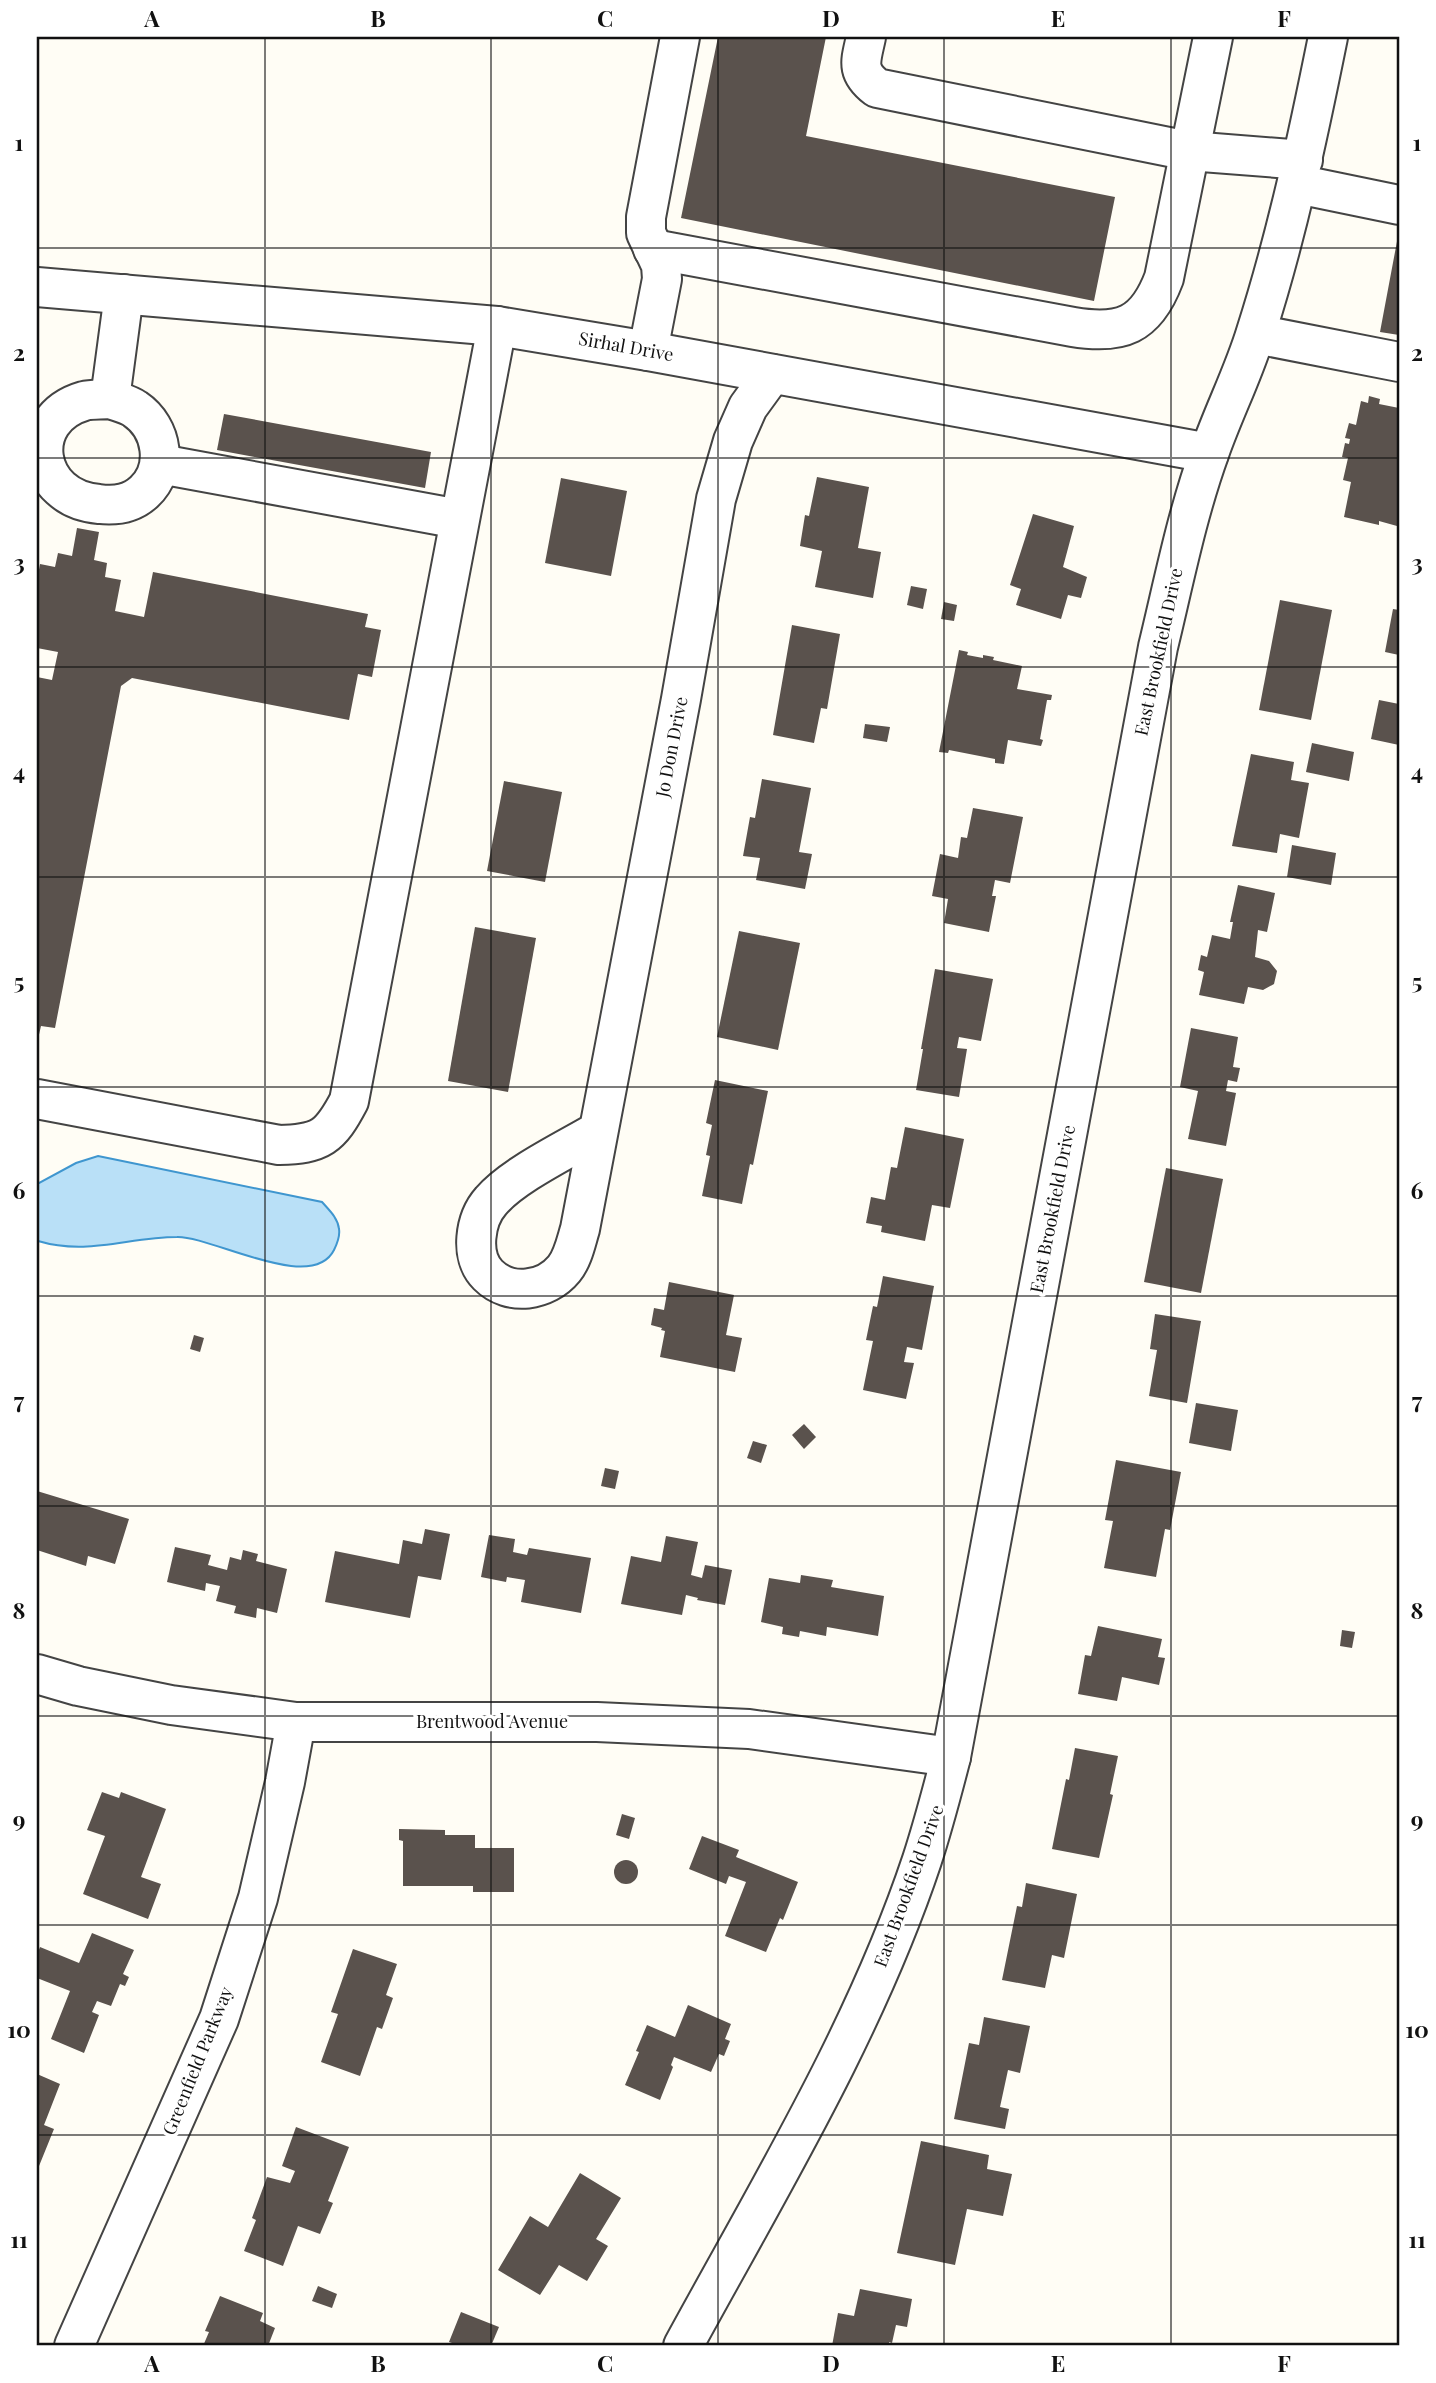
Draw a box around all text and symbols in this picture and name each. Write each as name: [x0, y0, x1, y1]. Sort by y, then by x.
text: A: [143, 2, 160, 33]
text: B: [370, 2, 386, 33]
text: C: [597, 2, 613, 33]
text: D: [822, 2, 840, 33]
text: E: [1051, 2, 1065, 33]
text: F: [1277, 2, 1291, 33]
text: 1: [15, 126, 24, 157]
text: 1: [1413, 126, 1422, 157]
street label: Sirhal Drive: [577, 326, 675, 366]
text: 2: [13, 336, 25, 367]
text: 2: [1411, 336, 1423, 367]
text: 3: [13, 546, 25, 577]
text: 3: [1411, 546, 1423, 577]
street label: East Brookfield Drive: [1129, 566, 1188, 738]
street label: Jo Don Drive: [649, 694, 693, 800]
text: 4: [13, 755, 25, 786]
text: 4: [1411, 755, 1423, 786]
text: 5: [14, 965, 24, 996]
text: 5: [1412, 965, 1422, 996]
street label: East Brookfield Drive: [1024, 1123, 1080, 1295]
text: 6: [13, 1174, 26, 1205]
text: 6: [1411, 1174, 1424, 1205]
text: 7: [14, 1384, 25, 1415]
text: 7: [1412, 1384, 1423, 1415]
text: 8: [13, 1594, 25, 1625]
text: 8: [1411, 1594, 1423, 1625]
street label: Brentwood Avenue: [416, 1709, 568, 1733]
street label: East Brookfield Drive: [868, 1801, 949, 1970]
text: 9: [13, 1803, 25, 1834]
text: 9: [1411, 1803, 1423, 1834]
street label: Greenfield Parkway: [156, 1983, 238, 2138]
text: 10: [7, 2013, 31, 2044]
text: 10: [1405, 2013, 1429, 2044]
text: 11: [10, 2223, 28, 2254]
text: 11: [1408, 2223, 1426, 2254]
text: A: [143, 2347, 160, 2378]
text: B: [370, 2347, 386, 2378]
text: C: [597, 2347, 613, 2378]
text: D: [822, 2347, 840, 2378]
text: E: [1051, 2347, 1065, 2378]
text: F: [1277, 2347, 1291, 2378]

